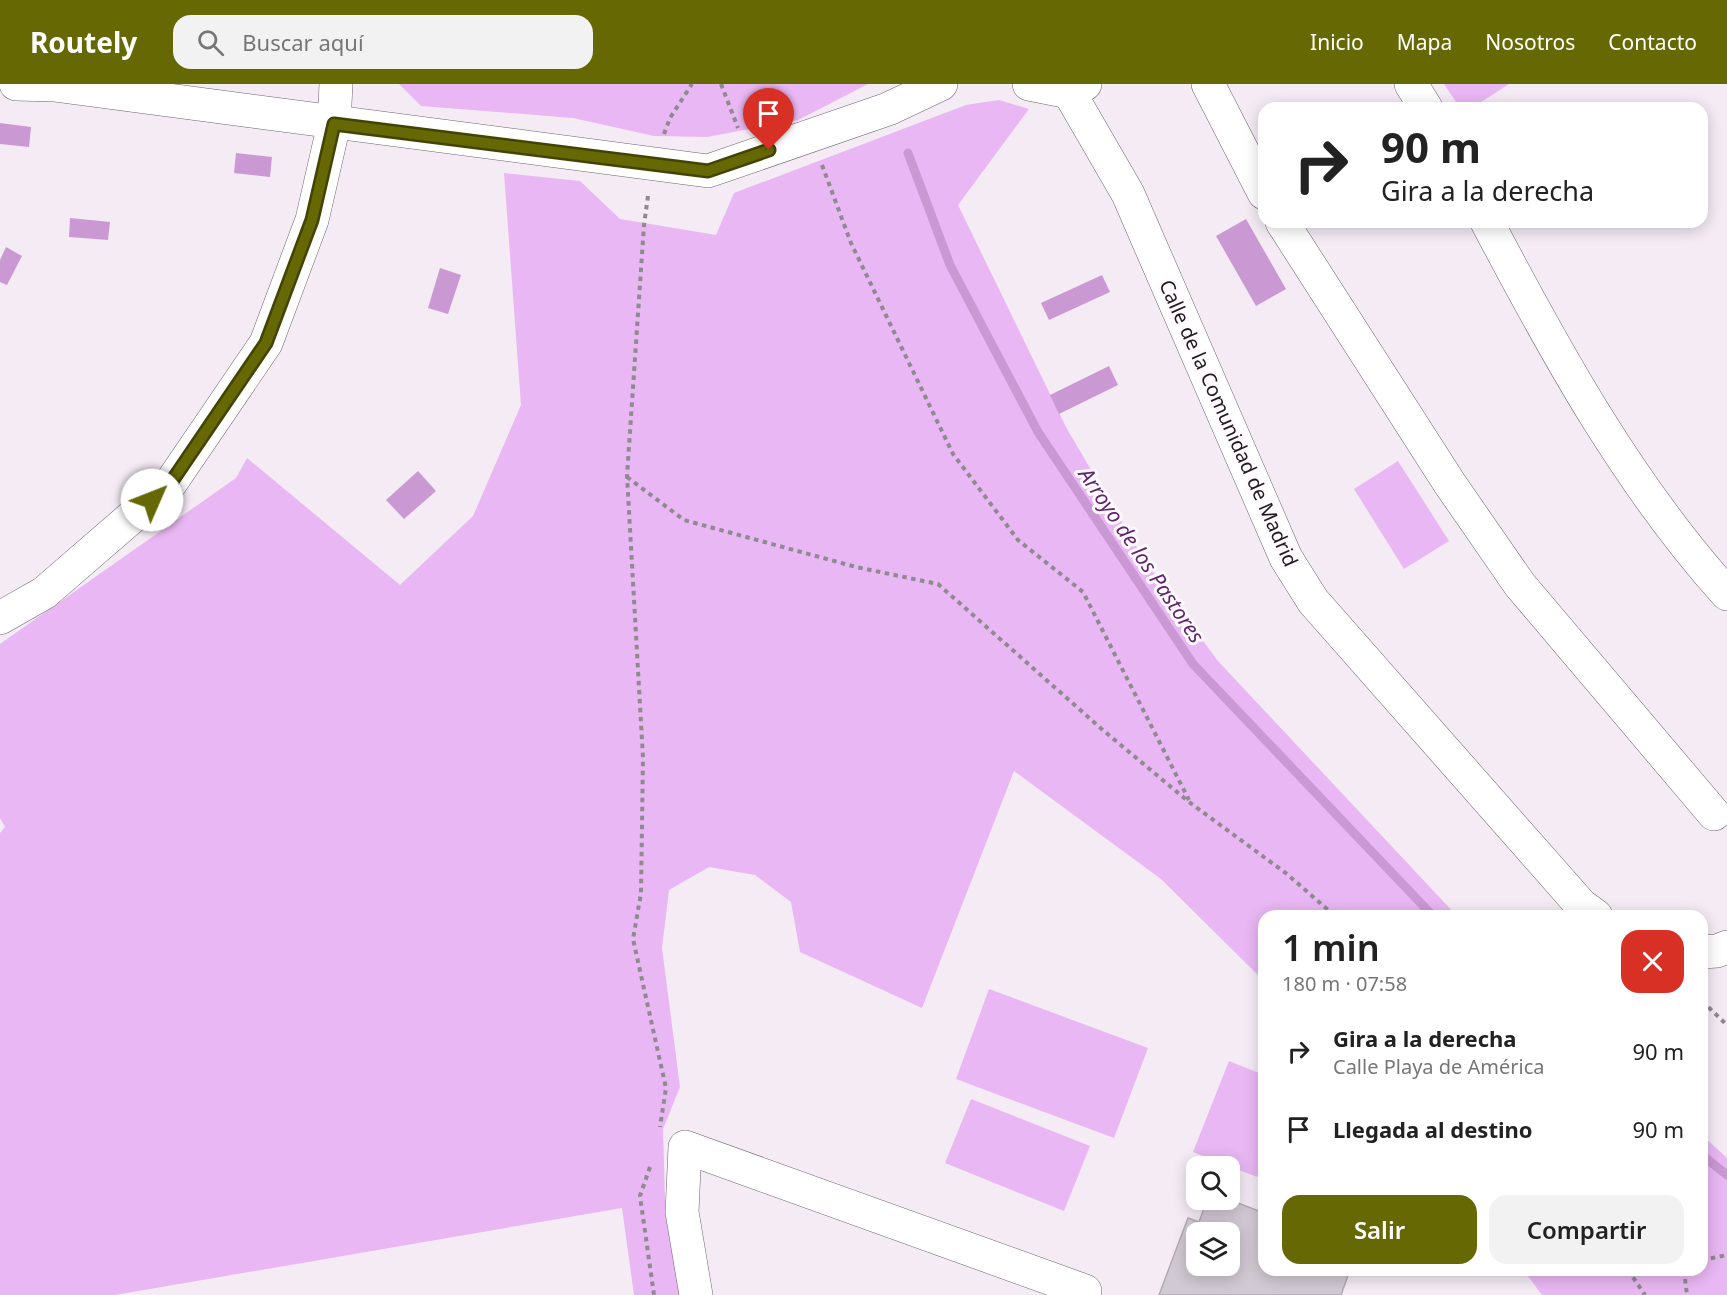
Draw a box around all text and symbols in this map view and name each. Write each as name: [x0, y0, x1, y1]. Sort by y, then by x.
search box: [173, 15, 593, 69]
text: Routely: [30, 23, 137, 61]
icon: search: [194, 26, 227, 59]
text: Buscar aquí: [242, 27, 364, 57]
text: Inicio: [1310, 28, 1364, 56]
text: Mapa: [1397, 28, 1452, 56]
text: Nosotros: [1485, 28, 1575, 56]
text: Contacto: [1608, 28, 1697, 56]
pin: [743, 88, 794, 150]
icon: arrive: [752, 97, 785, 130]
text: 90 m: [1381, 118, 1481, 175]
icon: right: [1282, 126, 1360, 204]
text: Gira a la derecha: [1381, 172, 1594, 209]
street label: Calle de la Comunidad de Madrid: [1153, 275, 1305, 571]
water label: Arroyo de los Pastores: [1072, 460, 1211, 648]
position arrow: [120, 468, 184, 532]
text: 1 min: [1282, 923, 1380, 972]
button: close: [1621, 930, 1684, 993]
text: 180 m · 07:58: [1282, 970, 1407, 997]
text: Gira a la derecha: [1333, 1023, 1517, 1053]
icon: right: [1282, 1035, 1315, 1068]
text: 90 m: [1633, 1036, 1684, 1066]
text: Calle Playa de América: [1333, 1053, 1545, 1080]
icon: arrive: [1282, 1113, 1315, 1146]
text: Llegada al destino: [1333, 1114, 1533, 1144]
text: 90 m: [1633, 1114, 1684, 1144]
map controls: [1186, 1156, 1240, 1276]
button: search: [1186, 1156, 1240, 1210]
button: Salir: [1282, 1195, 1477, 1264]
button: Compartir: [1489, 1195, 1684, 1264]
button: layers: [1186, 1222, 1240, 1276]

